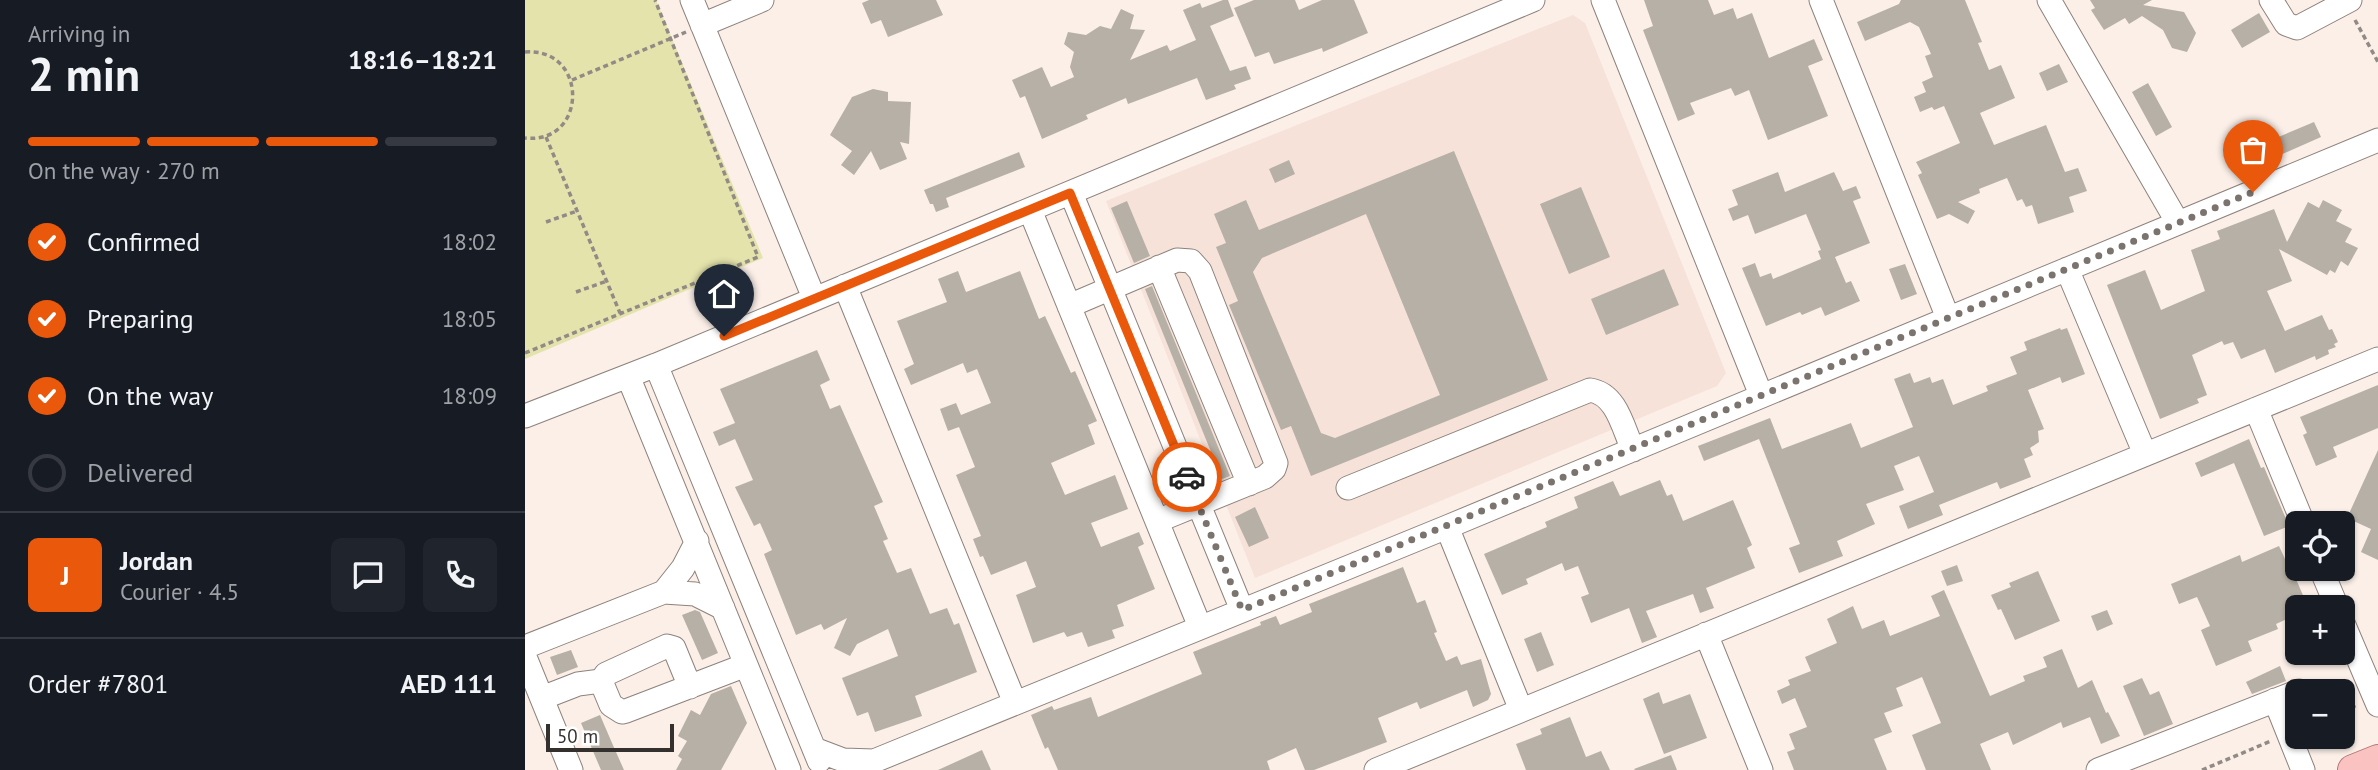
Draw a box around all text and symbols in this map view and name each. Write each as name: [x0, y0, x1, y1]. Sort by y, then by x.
text: Arriving in: [28, 19, 130, 48]
text: 18:16–18:21: [348, 43, 497, 76]
text: 2 min: [28, 44, 140, 104]
pin: [2223, 120, 2283, 192]
icon: bag: [2234, 131, 2272, 169]
text: On the way · 270 m: [28, 156, 220, 185]
icon: check: [28, 223, 66, 261]
text: Confirmed: [87, 225, 200, 258]
text: 18:02: [442, 227, 497, 256]
pin: [694, 264, 754, 336]
icon: home: [705, 275, 743, 313]
icon: check: [28, 300, 66, 338]
text: Preparing: [87, 302, 194, 335]
text: 18:05: [442, 304, 497, 333]
icon: check: [28, 377, 66, 415]
text: On the way: [87, 379, 213, 412]
text: 18:09: [442, 381, 497, 410]
courier: [1152, 442, 1222, 512]
text: Delivered: [87, 456, 193, 489]
icon: car: [1168, 458, 1206, 496]
map controls: [2285, 511, 2355, 749]
button: locate: [2285, 511, 2355, 581]
button: chat: [331, 538, 405, 612]
button: phone: [423, 538, 497, 612]
text: Jordan: [120, 544, 193, 577]
text: J: [61, 559, 69, 592]
text: Courier · 4.5: [120, 577, 239, 606]
button: +: [2285, 595, 2355, 665]
text: Order #7801: [28, 667, 168, 700]
text: AED 111: [400, 667, 497, 700]
button: −: [2285, 679, 2355, 749]
scale bar: [546, 721, 674, 753]
text: 50 m: [557, 724, 598, 748]

